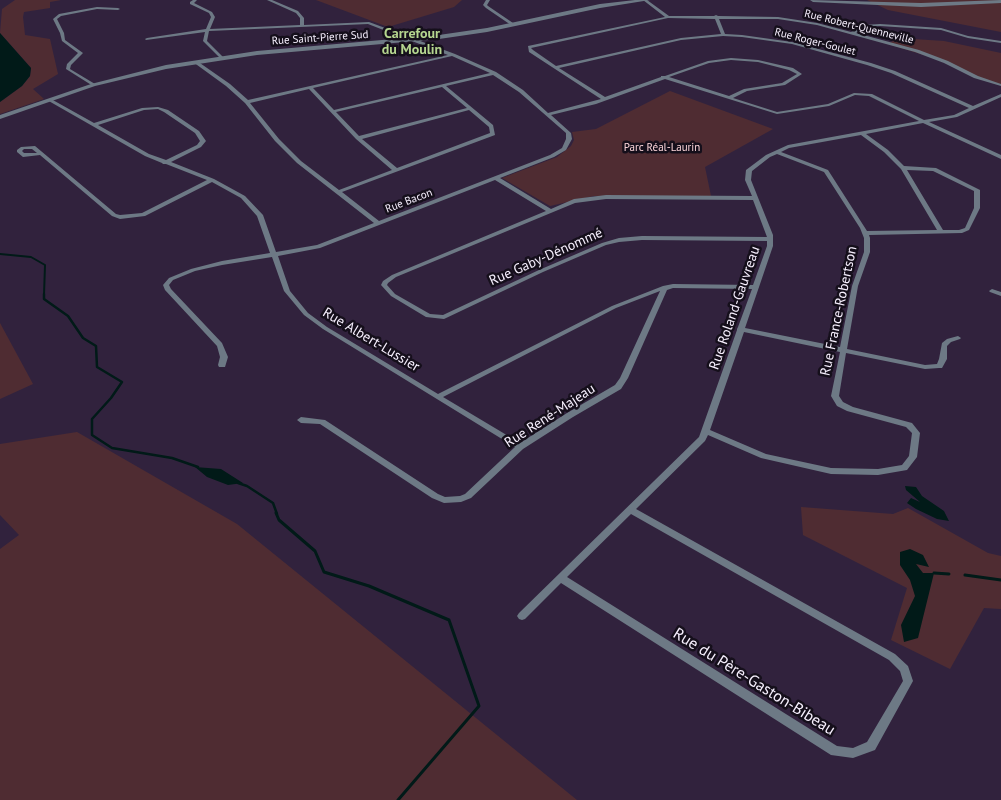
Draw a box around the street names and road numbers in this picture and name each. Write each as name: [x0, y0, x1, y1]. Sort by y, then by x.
street label: Rue Robert-Quenneville: [803, 7, 915, 47]
street label: Rue Roger-Goulet: [773, 26, 857, 58]
street label: Rue Saint-Pierre Sud: [271, 28, 369, 48]
street label: Rue Bacon: [384, 186, 434, 216]
street label: Rue Gaby-Dénommé: [487, 224, 605, 290]
street label: Rue Roland-Gauvreau: [706, 244, 764, 372]
street label: Rue France-Robertson: [817, 245, 861, 377]
street label: Rue Albert-Lussier: [320, 304, 422, 376]
street label: Rue René-Majeau: [502, 380, 598, 452]
street label: Rue du Père-Gaston-Bibeau: [669, 624, 839, 740]

